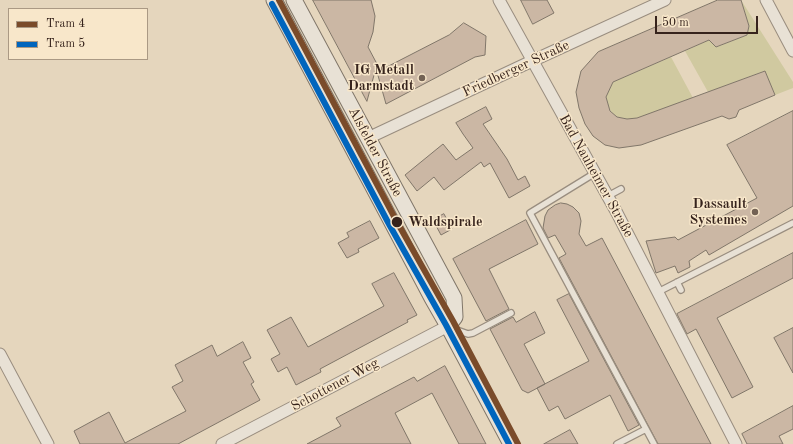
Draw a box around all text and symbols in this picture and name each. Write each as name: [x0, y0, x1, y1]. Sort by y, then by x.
legend: [8, 8, 148, 60]
scale bar: [657, 8, 760, 34]
text: 50 m: [662, 17, 689, 29]
text: Tram 4: [46, 18, 85, 30]
street label: Friedberger Straße: [460, 37, 572, 101]
text: Tram 5: [46, 38, 85, 50]
place label: IG Metall Darmstadt: [348, 62, 414, 94]
marker: IG Metall Darmstadt: [417, 73, 427, 83]
street label: Alsfelder Straße: [344, 104, 406, 200]
street label: Bad Nauheimer Straße: [555, 112, 637, 240]
place label: Dassault Systemes: [689, 196, 747, 228]
marker: Dassault Systemes: [750, 207, 760, 217]
place label: Waldspirale: [408, 214, 483, 230]
marker: Waldspirale: [390, 215, 404, 229]
street label: Schottener Weg: [288, 355, 382, 415]

